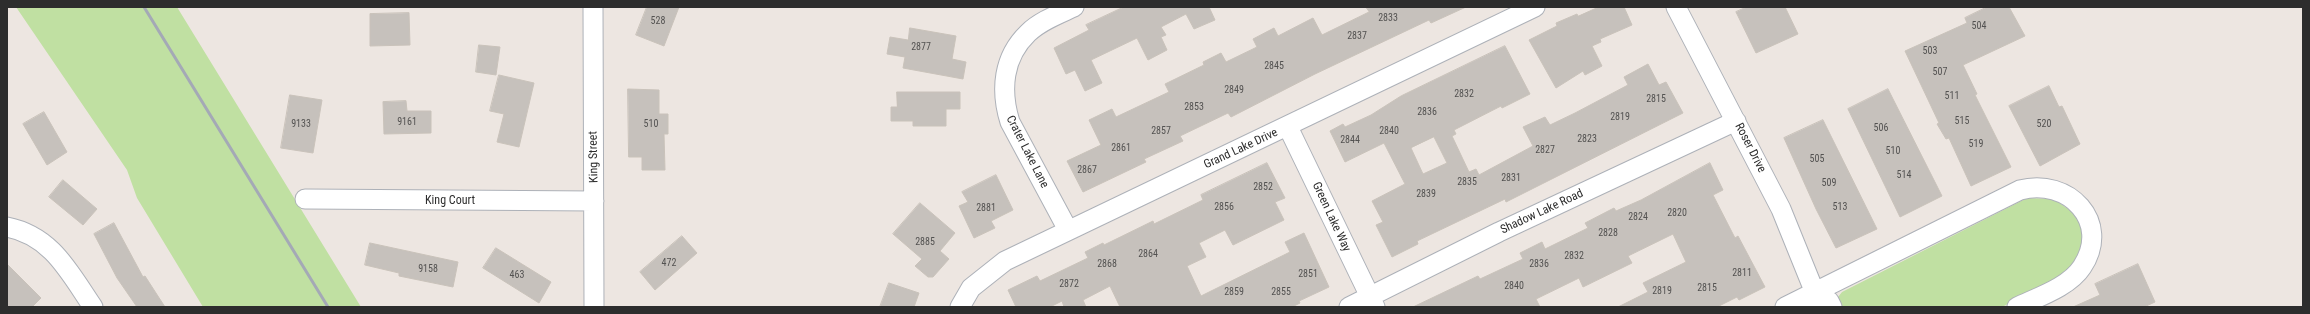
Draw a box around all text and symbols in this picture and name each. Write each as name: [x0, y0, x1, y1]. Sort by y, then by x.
house number: 2833: [1378, 12, 1398, 24]
house number: 528: [651, 15, 665, 27]
house number: 504: [1972, 20, 1986, 32]
house number: 2837: [1347, 30, 1367, 42]
house number: 2877: [911, 41, 931, 53]
house number: 503: [1923, 45, 1937, 57]
house number: 2845: [1264, 60, 1284, 72]
house number: 507: [1933, 66, 1947, 78]
house number: 2849: [1224, 84, 1244, 96]
house number: 2832: [1454, 88, 1474, 100]
house number: 511: [1945, 90, 1959, 102]
house number: 2815: [1646, 93, 1666, 105]
house number: 2853: [1184, 101, 1204, 113]
house number: 2836: [1417, 106, 1437, 118]
house number: 2819: [1610, 111, 1630, 123]
street label: Crater Lake Lane: [1003, 113, 1051, 191]
house number: 515: [1955, 115, 1969, 127]
house number: 9161: [397, 116, 417, 128]
house number: 9133: [291, 118, 311, 130]
house number: 510: [644, 118, 658, 130]
house number: 520: [2037, 118, 2051, 130]
street label: Roser Drive: [1731, 121, 1769, 175]
house number: 506: [1874, 122, 1888, 134]
house number: 2857: [1151, 125, 1171, 137]
house number: 2840: [1379, 125, 1399, 137]
street label: Grand Lake Drive: [1202, 126, 1280, 172]
street label: King Street: [586, 131, 602, 183]
house number: 2823: [1577, 133, 1597, 145]
house number: 2844: [1340, 134, 1360, 146]
house number: 519: [1969, 138, 1983, 150]
house number: 2861: [1111, 142, 1131, 154]
house number: 2827: [1535, 144, 1555, 156]
house number: 510: [1886, 145, 1900, 157]
house number: 505: [1810, 153, 1824, 165]
house number: 2867: [1077, 164, 1097, 176]
house number: 514: [1897, 169, 1911, 181]
house number: 2831: [1501, 172, 1521, 184]
house number: 2835: [1457, 176, 1477, 188]
house number: 509: [1822, 177, 1836, 189]
street label: Green Lake Way: [1309, 180, 1353, 254]
house number: 2852: [1253, 181, 1273, 193]
street label: Shadow Lake Road: [1498, 187, 1586, 237]
house number: 2839: [1416, 188, 1436, 200]
street label: King Court: [425, 194, 475, 208]
house number: 2856: [1214, 201, 1234, 213]
house number: 513: [1833, 201, 1847, 213]
house number: 2881: [976, 202, 996, 214]
house number: 2820: [1667, 207, 1687, 219]
house number: 2824: [1628, 211, 1648, 223]
house number: 2828: [1598, 227, 1618, 239]
house number: 2885: [915, 236, 935, 248]
house number: 2864: [1138, 248, 1158, 260]
house number: 2832: [1564, 250, 1584, 262]
house number: 472: [662, 257, 676, 269]
house number: 2868: [1097, 258, 1117, 270]
house number: 2836: [1529, 258, 1549, 270]
house number: 9158: [418, 263, 438, 275]
house number: 2811: [1732, 267, 1752, 279]
house number: 2851: [1298, 268, 1318, 280]
house number: 463: [510, 269, 524, 281]
house number: 2872: [1059, 278, 1079, 290]
house number: 2840: [1504, 280, 1524, 292]
house number: 2815: [1697, 282, 1717, 294]
house number: 2819: [1652, 285, 1672, 297]
house number: 2859: [1224, 286, 1244, 298]
house number: 2855: [1271, 286, 1291, 298]

